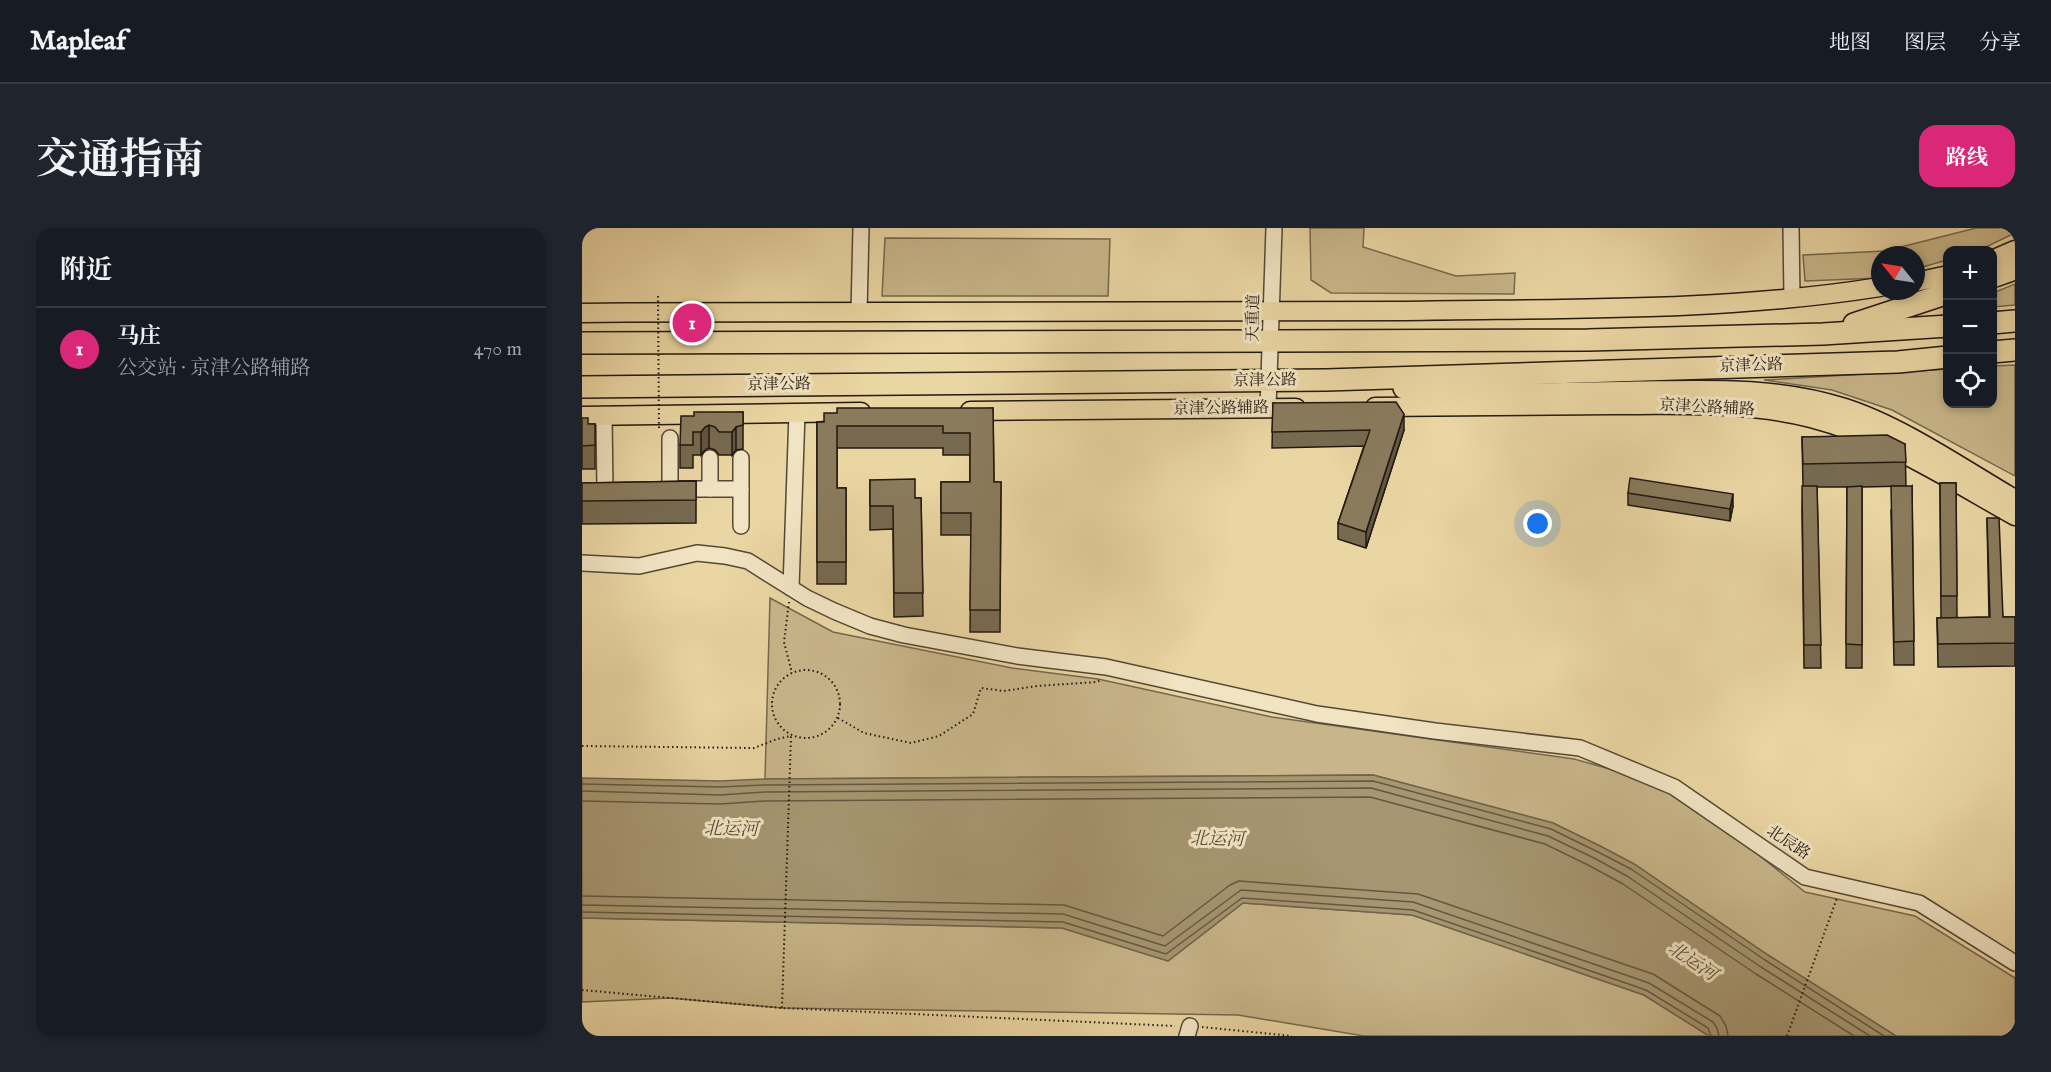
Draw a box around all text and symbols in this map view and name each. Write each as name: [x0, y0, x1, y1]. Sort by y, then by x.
text: Mapleaf: [30, 24, 126, 59]
text: 地图: [1829, 30, 1871, 57]
text: 图层: [1904, 30, 1946, 57]
text: 分享: [1979, 30, 2021, 57]
button: 路线: [1919, 125, 2015, 187]
text: 交通指南: [36, 135, 204, 188]
north arrow: [1871, 246, 1925, 300]
map controls: [1943, 246, 1997, 408]
button: +: [1943, 246, 1997, 300]
text: 附近: [60, 254, 112, 287]
street label: 天重道: [1244, 294, 1264, 342]
pin: 1: [672, 300, 712, 346]
button: −: [1943, 300, 1997, 354]
text: 马庄: [117, 323, 161, 351]
text: 1: [76, 337, 83, 362]
text: 470 m: [474, 337, 522, 362]
button: locate: [1943, 354, 1997, 408]
street label: 京津公路: [1719, 355, 1783, 377]
text: 公交站 · 京津公路辅路: [117, 356, 310, 381]
street label: 京津公路: [1233, 370, 1297, 392]
street label: 京津公路: [747, 374, 811, 396]
street label: 京津公路辅路: [1659, 396, 1755, 420]
street label: 京津公路辅路: [1173, 398, 1269, 420]
your location: [1523, 509, 1552, 538]
water label: 北运河: [704, 818, 761, 842]
street label: 北辰路: [1763, 821, 1813, 865]
water label: 北运河: [1190, 828, 1247, 852]
water label: 北运河: [1663, 937, 1723, 988]

